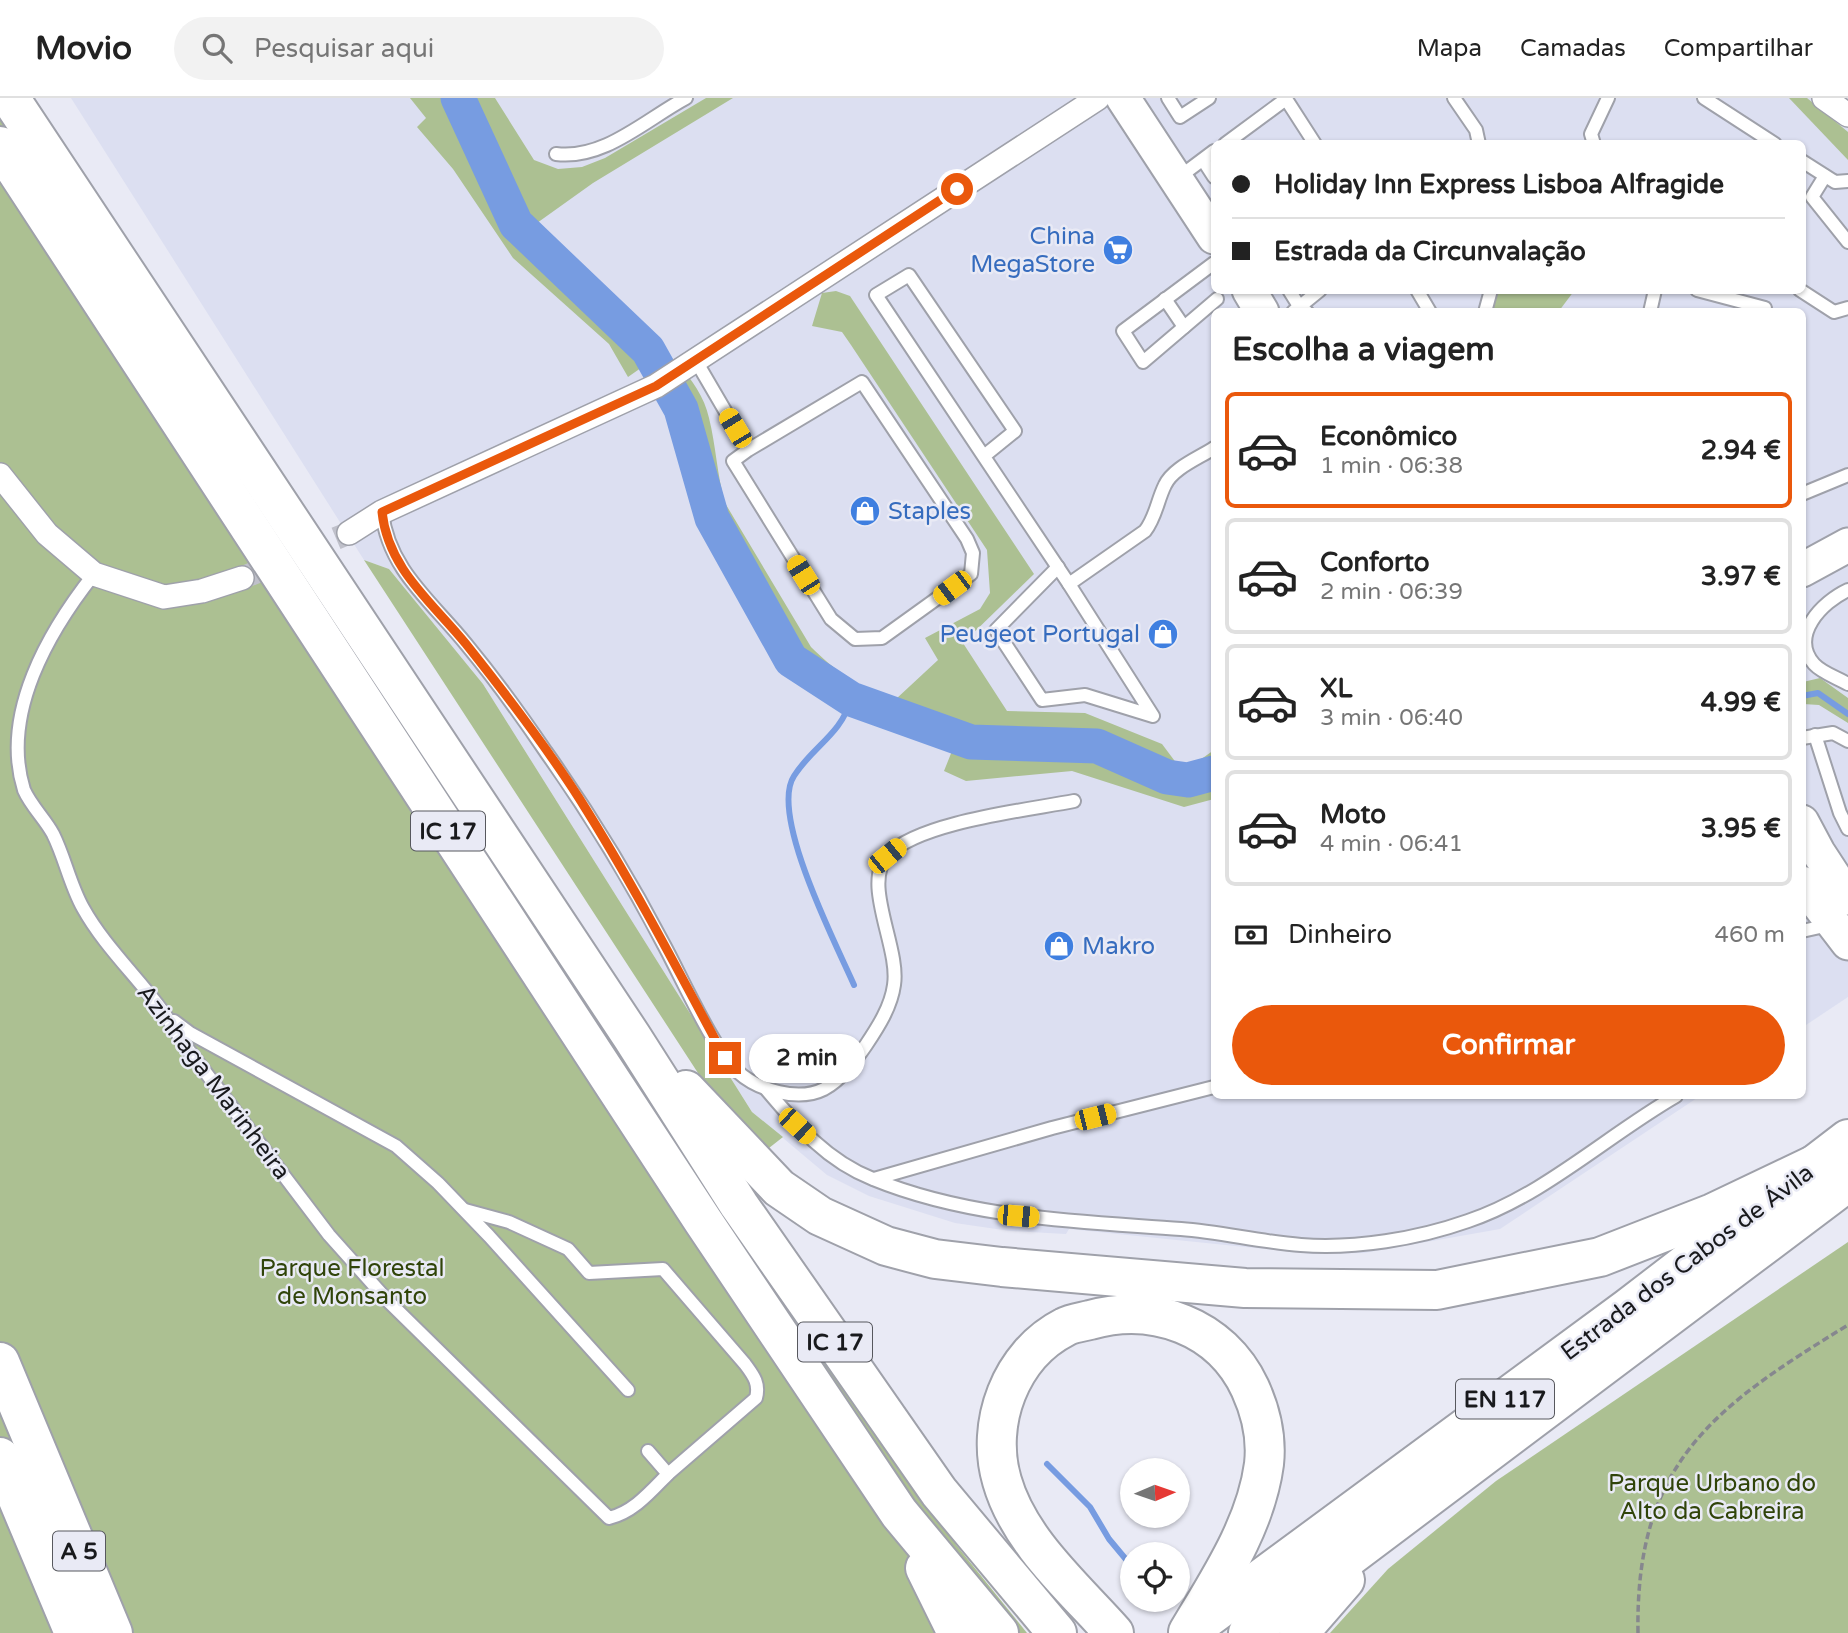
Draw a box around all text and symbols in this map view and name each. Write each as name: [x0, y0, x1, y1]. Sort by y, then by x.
search box: [174, 17, 664, 80]
text: Movio: [35, 29, 132, 68]
icon: search: [198, 29, 236, 67]
text: Pesquisar aqui: [254, 33, 434, 64]
text: Mapa: [1417, 34, 1482, 63]
text: Camadas: [1520, 34, 1626, 63]
text: Compartilhar: [1664, 34, 1813, 63]
text: Holiday Inn Express Lisboa Alfragide: [1274, 169, 1724, 200]
route start: [941, 173, 973, 205]
place label: China MegaStore: [970, 222, 1095, 279]
supermarket icon: China MegaStore: [1101, 233, 1135, 267]
text: Estrada da Circunvalação: [1274, 236, 1586, 267]
text: Escolha a viagem: [1232, 331, 1495, 369]
car: [716, 405, 755, 451]
icon: car: [1236, 419, 1299, 482]
text: Econômico: [1320, 421, 1457, 452]
text: 2.94 €: [1701, 435, 1781, 466]
text: 1 min · 06:38: [1320, 452, 1463, 480]
shop icon: Staples: [848, 494, 882, 528]
place label: Staples: [888, 497, 971, 526]
icon: car: [1236, 545, 1299, 608]
text: Conforto: [1320, 547, 1429, 578]
car: [783, 552, 824, 598]
text: 3.97 €: [1701, 561, 1781, 592]
car: [929, 567, 976, 609]
text: 2 min · 06:39: [1320, 578, 1463, 606]
shop icon: Peugeot Portugal: [1146, 617, 1180, 651]
place label: Peugeot Portugal: [939, 620, 1140, 649]
icon: car: [1236, 671, 1299, 734]
text: XL: [1320, 673, 1352, 704]
text: 4.99 €: [1701, 687, 1781, 718]
text: 3 min · 06:40: [1320, 704, 1463, 732]
icon: car: [1236, 797, 1299, 860]
text: Moto: [1320, 799, 1386, 830]
road number: IC 17: [411, 811, 485, 850]
text: 3.95 €: [1701, 813, 1781, 844]
text: 4 min · 06:41: [1320, 830, 1463, 858]
car: [865, 835, 910, 877]
icon: cash: [1232, 916, 1270, 954]
text: Dinheiro: [1288, 919, 1392, 950]
text: 460 m: [1715, 921, 1785, 949]
shop icon: Makro: [1042, 929, 1076, 963]
place label: Makro: [1082, 932, 1155, 961]
street label: Azinhaga Marinheira: [131, 979, 296, 1186]
button: Confirmar: [1232, 1005, 1785, 1085]
callout: 2 min: [750, 1034, 865, 1082]
route end: [709, 1042, 741, 1074]
text: 2 min: [776, 1044, 838, 1072]
car: [1073, 1102, 1118, 1132]
car: [775, 1104, 820, 1148]
street label: Estrada dos Cabos de Ávila: [1555, 1157, 1819, 1367]
car: [997, 1204, 1040, 1228]
park label: Parque Florestal de Monsanto: [260, 1254, 444, 1311]
road number: IC 17: [798, 1322, 872, 1362]
road number: EN 117: [1456, 1380, 1554, 1418]
north arrow: [1120, 1458, 1190, 1528]
map controls: [1120, 1458, 1190, 1612]
park label: Parque Urbano do Alto da Cabreira: [1608, 1469, 1816, 1526]
road number: A 5: [53, 1532, 105, 1570]
button: locate: [1120, 1542, 1190, 1612]

